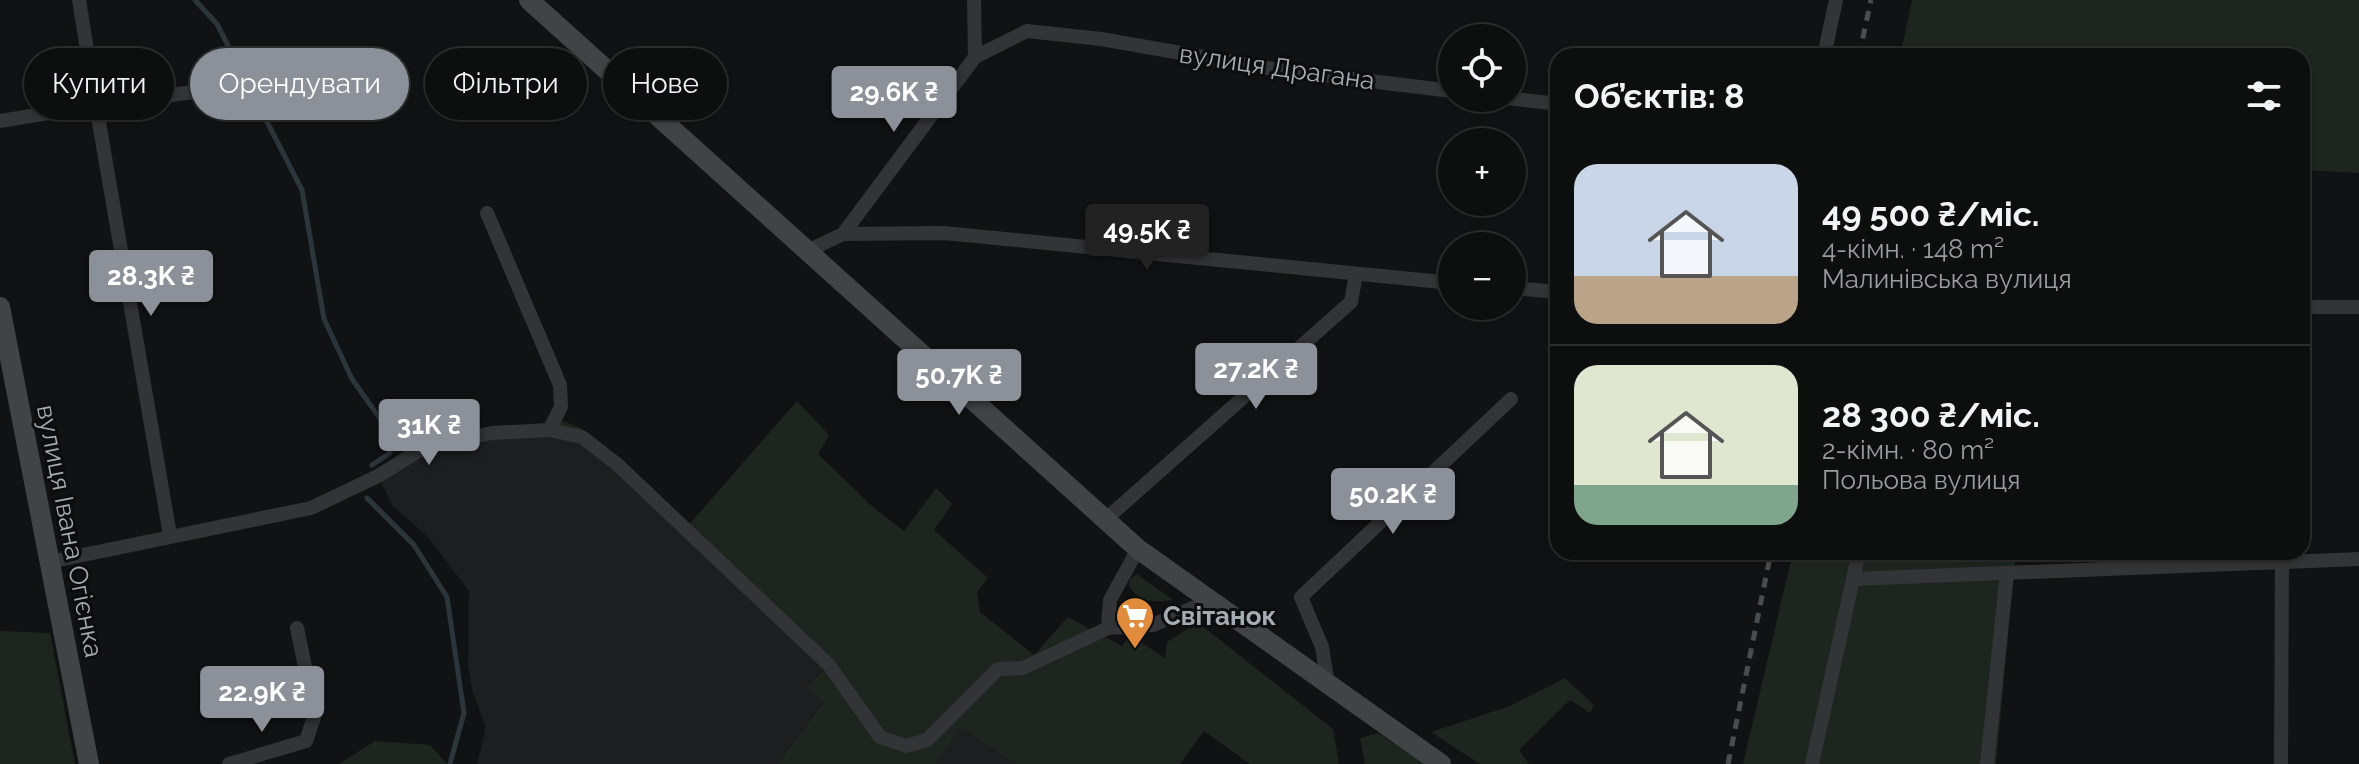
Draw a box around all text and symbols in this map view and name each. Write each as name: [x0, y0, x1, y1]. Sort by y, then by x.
map controls: [1438, 24, 1526, 320]
button: locate: [1438, 24, 1526, 112]
street label: вулиця Драгана: [1177, 38, 1377, 96]
chip: Купити: [24, 48, 174, 120]
chip: Орендувати: [190, 48, 409, 120]
chip: Фільтри: [425, 48, 587, 120]
chip: Нове: [603, 48, 727, 120]
pin: 29.6K ₴: [820, 66, 968, 134]
icon: filters: [2242, 74, 2286, 118]
text: Об’єктів: 8: [1574, 76, 1745, 116]
text: 29.6K ₴: [850, 77, 938, 107]
button: +: [1438, 128, 1526, 216]
text: 49 500 ₴/міс.: [1822, 194, 2039, 234]
icon: home: [1638, 196, 1734, 292]
pin: 49.5K ₴: [1073, 204, 1221, 272]
text: 49.5K ₴: [1103, 215, 1191, 245]
button: −: [1438, 232, 1526, 320]
text: 4-кімн. · 148 m²: [1822, 234, 2004, 264]
pin: 28.3K ₴: [77, 250, 225, 318]
text: 28.3K ₴: [107, 261, 195, 291]
text: Малинівська вулиця: [1822, 264, 2072, 294]
pin: 27.2K ₴: [1182, 343, 1330, 411]
pin: 50.7K ₴: [885, 349, 1033, 417]
text: 27.2K ₴: [1213, 354, 1299, 384]
text: 50.7K ₴: [915, 360, 1003, 390]
text: 28 300 ₴/міс.: [1822, 395, 2040, 435]
icon: home: [1638, 397, 1734, 493]
pin: 31K ₴: [373, 399, 485, 467]
street label: вулиця Івана Огієнка: [31, 402, 109, 660]
text: 31K ₴: [397, 410, 461, 440]
text: 2-кімн. · 80 m²: [1822, 435, 1994, 465]
text: Польова вулиця: [1822, 465, 2020, 495]
pin: 50.2K ₴: [1319, 468, 1467, 536]
text: 50.2K ₴: [1349, 479, 1437, 509]
supermarket icon: Світанок: [1114, 595, 1156, 650]
place label: Світанок: [1163, 601, 1276, 631]
pin: 22.9K ₴: [188, 666, 336, 734]
text: 22.9K ₴: [218, 677, 306, 707]

